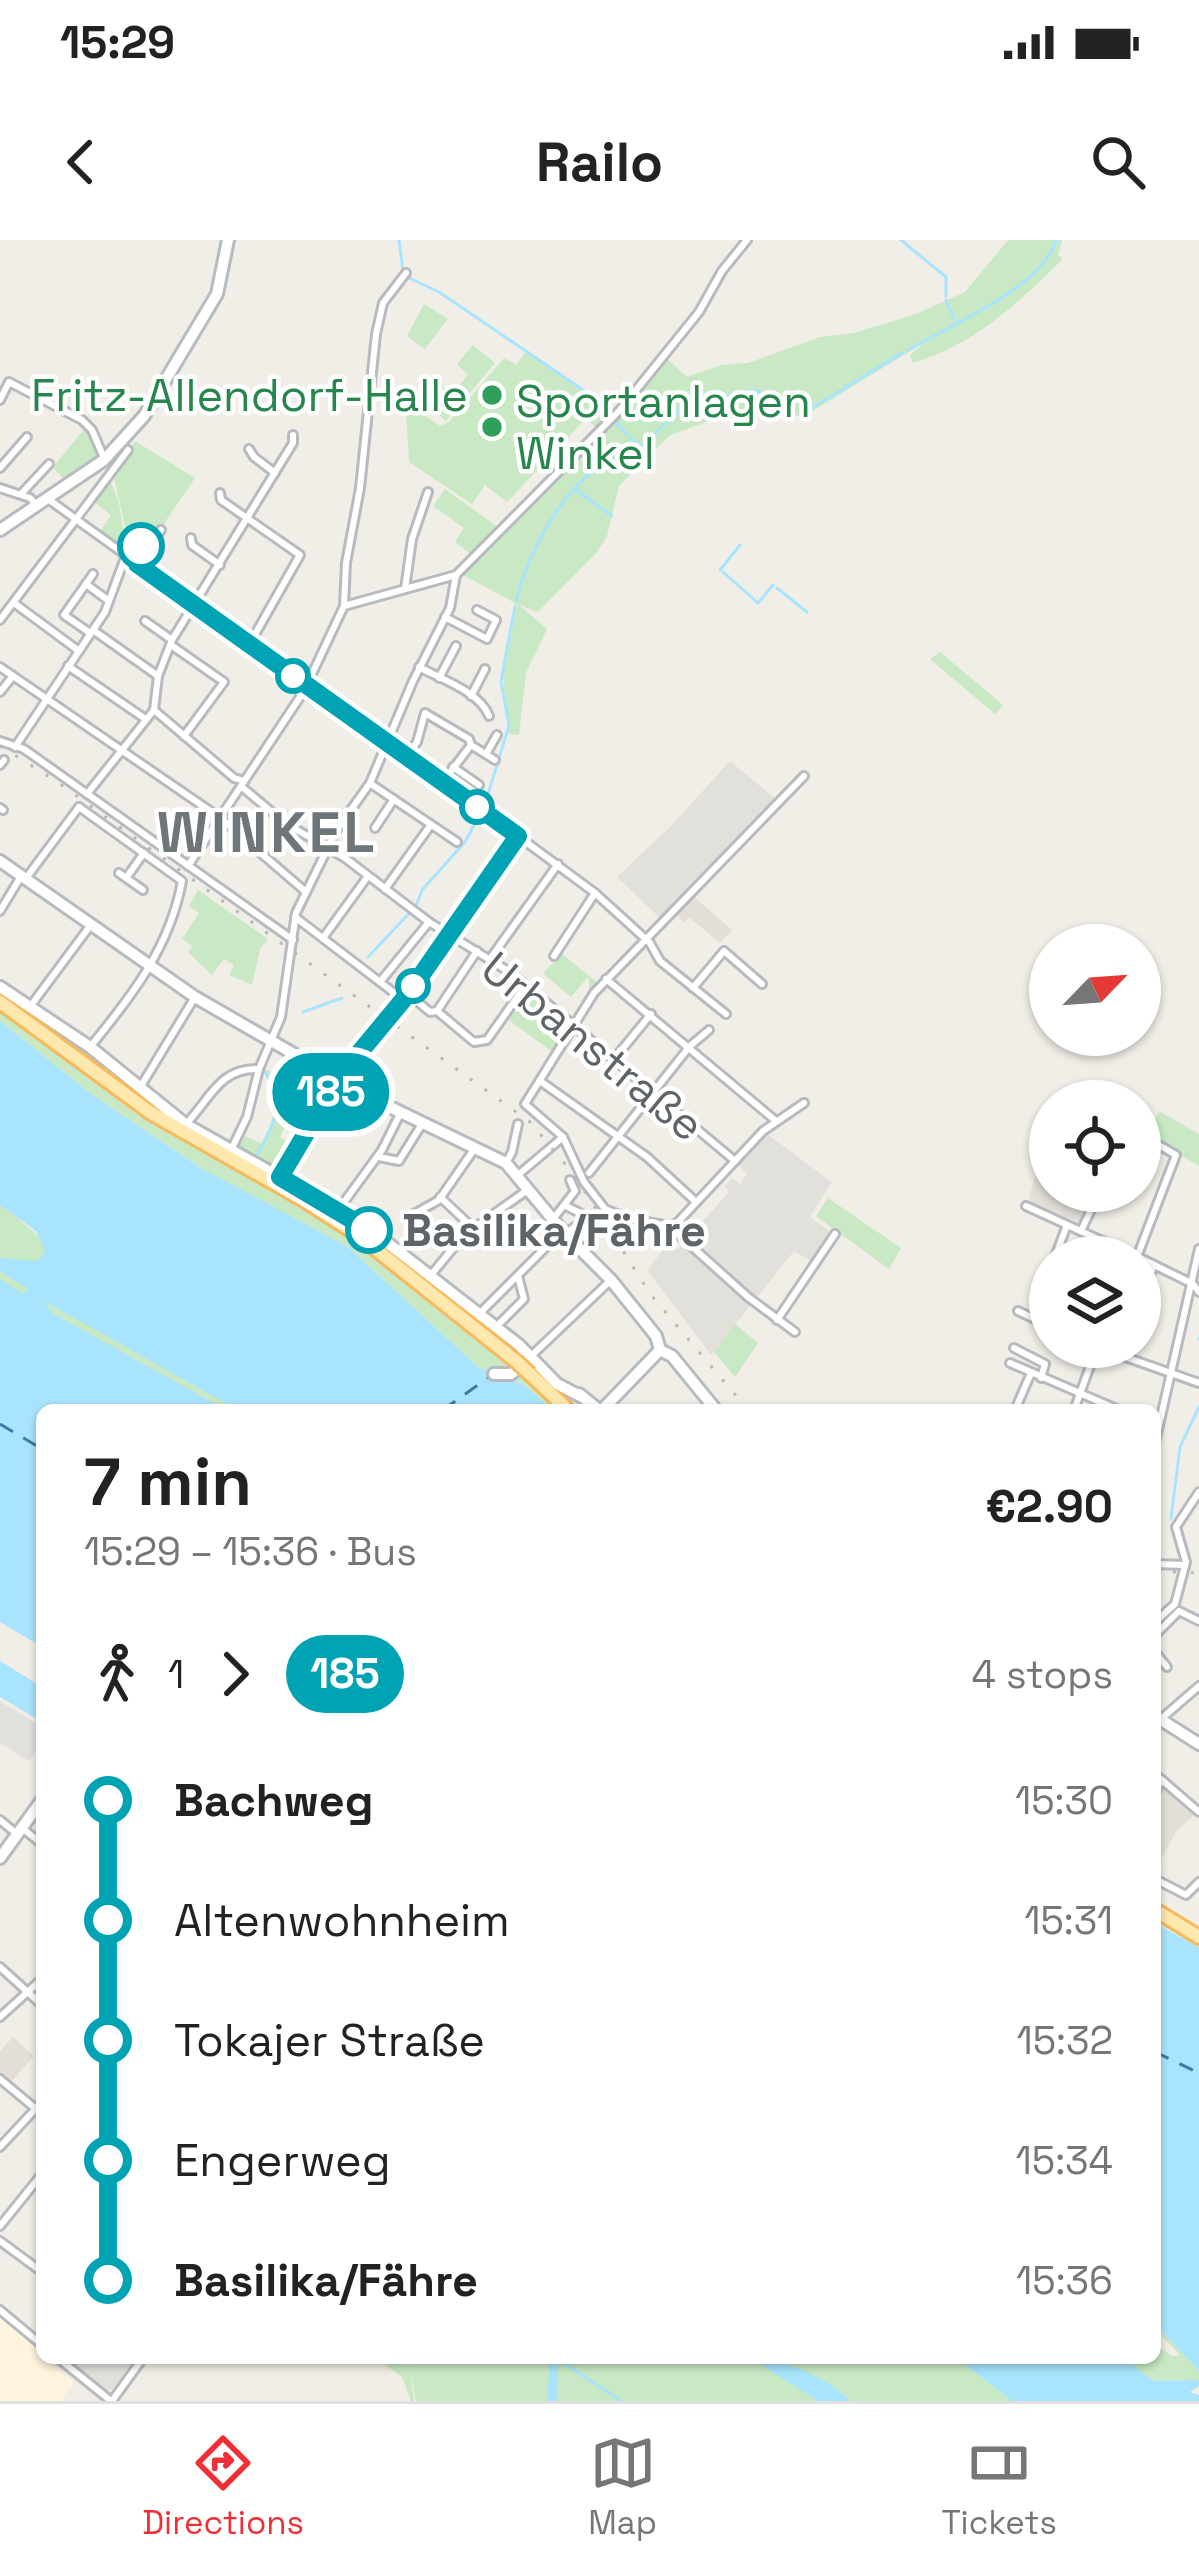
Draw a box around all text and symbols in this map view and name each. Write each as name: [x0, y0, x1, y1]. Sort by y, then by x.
text: 15:29: [60, 14, 175, 71]
text: Railo: [536, 128, 663, 197]
icon: back: [48, 129, 114, 195]
icon: search: [1085, 129, 1151, 195]
place label: Fritz-Allendorf-Halle: [31, 367, 468, 424]
place label: Sportanlagen Winkel: [516, 373, 811, 482]
marker: Fritz-Allendorf-Halle: [479, 382, 505, 408]
marker: Sportanlagen Winkel: [479, 414, 505, 440]
unlabelled marker: [119, 524, 163, 568]
unlabelled marker: [277, 660, 309, 692]
unlabelled marker: [461, 791, 493, 823]
district label: WINKEL: [157, 796, 377, 869]
north arrow: [1029, 924, 1161, 1056]
map controls: [1029, 924, 1161, 1368]
street label: Urbanstraße: [470, 939, 716, 1154]
unlabelled marker: [397, 970, 429, 1002]
line badge: 185: [262, 1053, 400, 1131]
text: 185: [296, 1065, 366, 1118]
button: locate: [1029, 1080, 1161, 1212]
place label: Basilika/Fähre: [402, 1202, 706, 1259]
marker: Basilika/Fähre: [347, 1208, 391, 1252]
button: layers: [1029, 1236, 1161, 1368]
text: 7 min: [84, 1440, 252, 1524]
text: €2.90: [985, 1478, 1113, 1535]
text: 15:29 – 15:36 · Bus: [84, 1527, 417, 1576]
icon: walk: [84, 1641, 150, 1707]
icon: forward: [202, 1641, 268, 1707]
text: 185: [310, 1647, 380, 1700]
text: 1: [168, 1650, 184, 1699]
text: 4 stops: [971, 1650, 1113, 1699]
text: Bachweg: [174, 1772, 373, 1829]
text: 15:30: [1015, 1776, 1113, 1825]
text: Altenwohnheim: [174, 1892, 510, 1949]
text: 15:31: [1024, 1896, 1113, 1945]
text: Tokajer Straße: [174, 2012, 485, 2069]
text: 15:32: [1016, 2016, 1113, 2065]
text: Engerweg: [174, 2132, 391, 2189]
text: 15:34: [1016, 2136, 1113, 2185]
text: Basilika/Fähre: [174, 2252, 478, 2309]
text: 15:36: [1016, 2256, 1113, 2305]
tab: Directions: [142, 2430, 304, 2544]
tab: Map: [588, 2430, 657, 2544]
tab: Tickets: [942, 2430, 1057, 2544]

